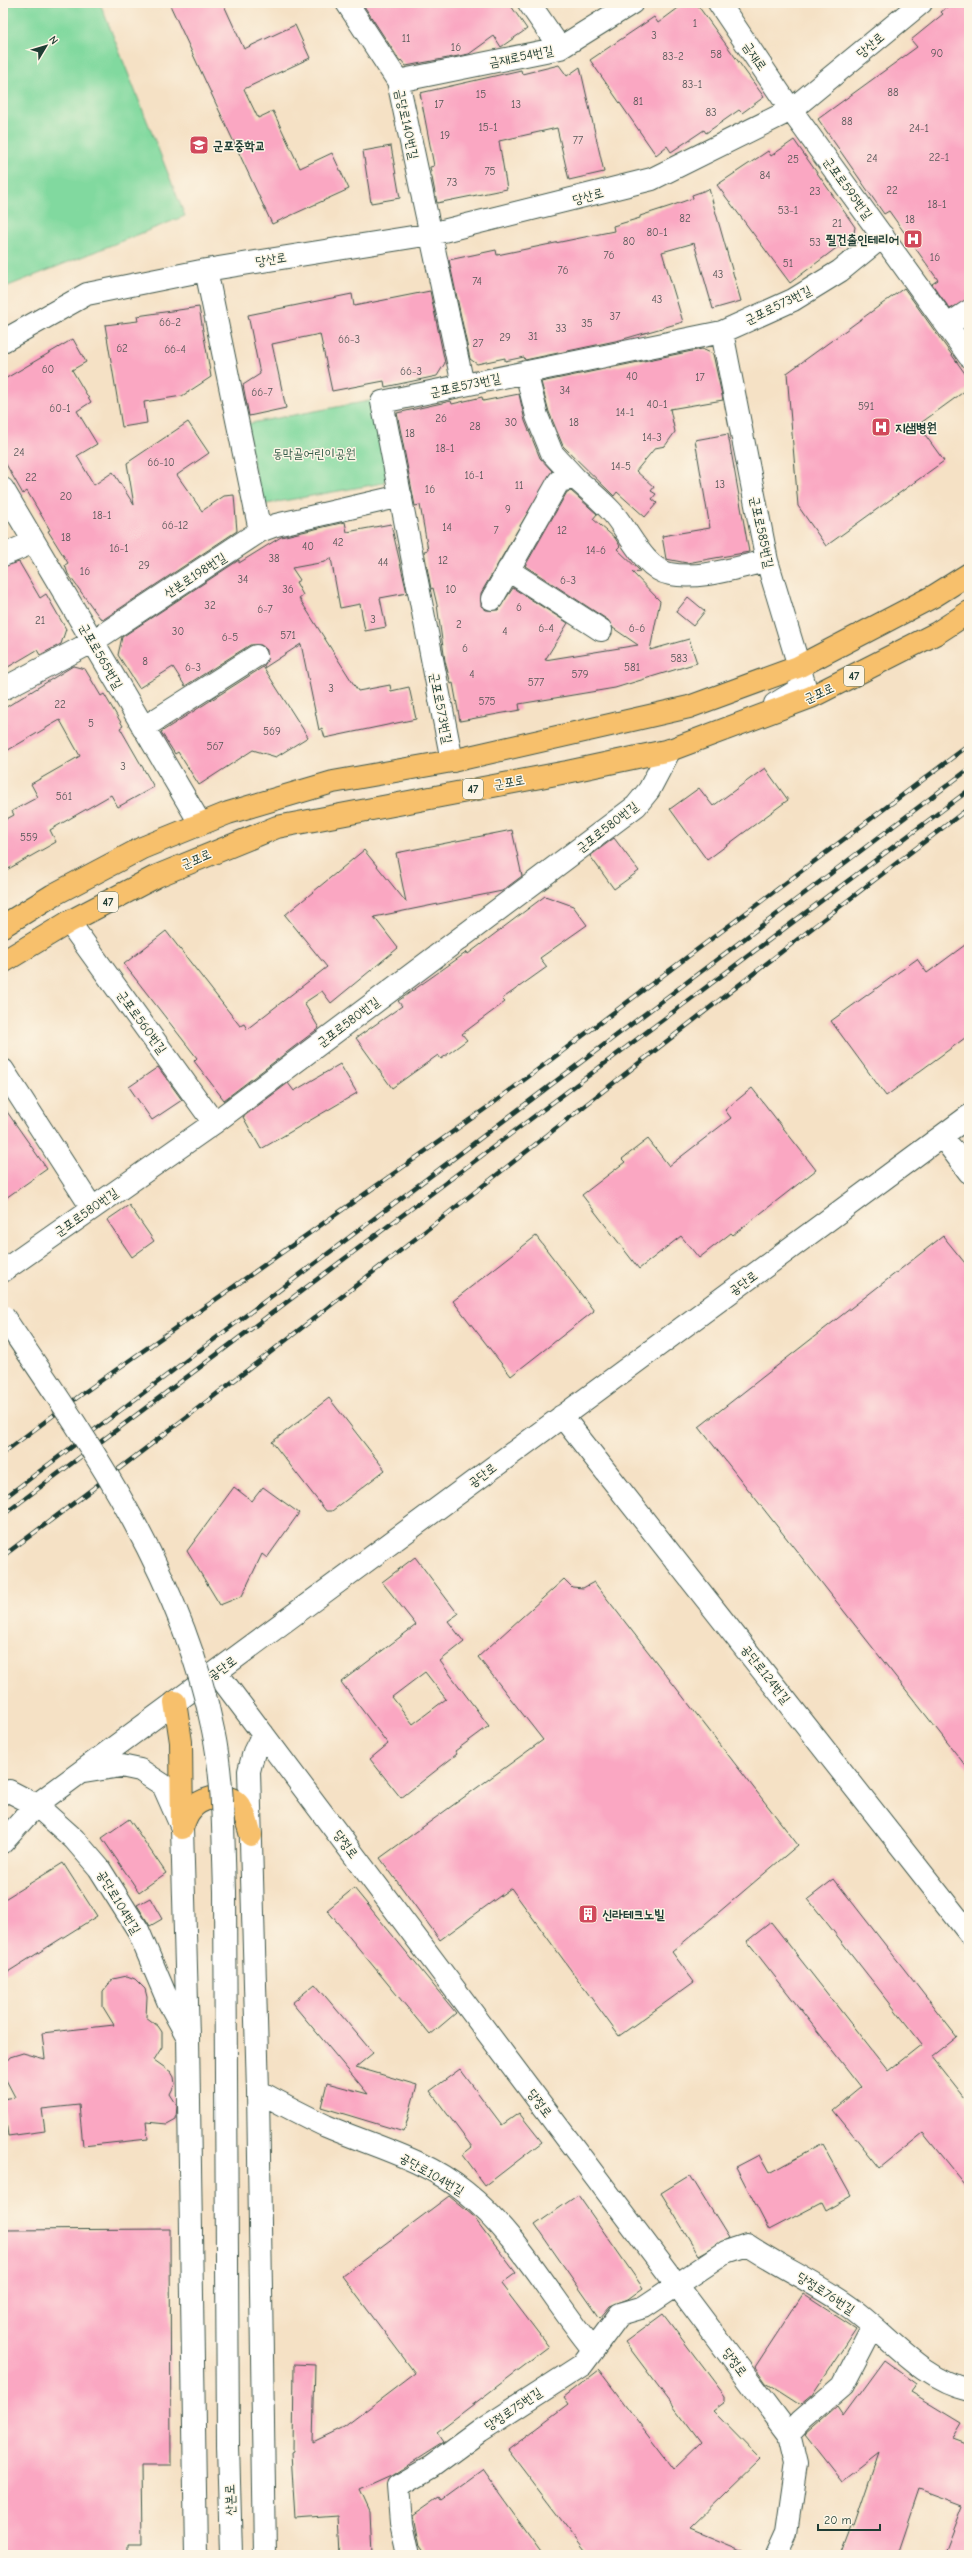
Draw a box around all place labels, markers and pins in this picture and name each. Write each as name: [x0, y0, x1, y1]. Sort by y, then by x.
school or university icon: 군포중학교: [188, 134, 210, 156]
place label: 군포중학교: [213, 138, 265, 153]
hospital icon: 필건출인테리어: [902, 228, 924, 250]
place label: 필건출인테리어: [826, 232, 899, 247]
hospital icon: 지샘병원: [870, 416, 892, 438]
place label: 지샘병원: [895, 420, 937, 435]
building icon: 신라테크노빌: [577, 1903, 599, 1925]
place label: 신라테크노빌: [602, 1907, 665, 1922]

